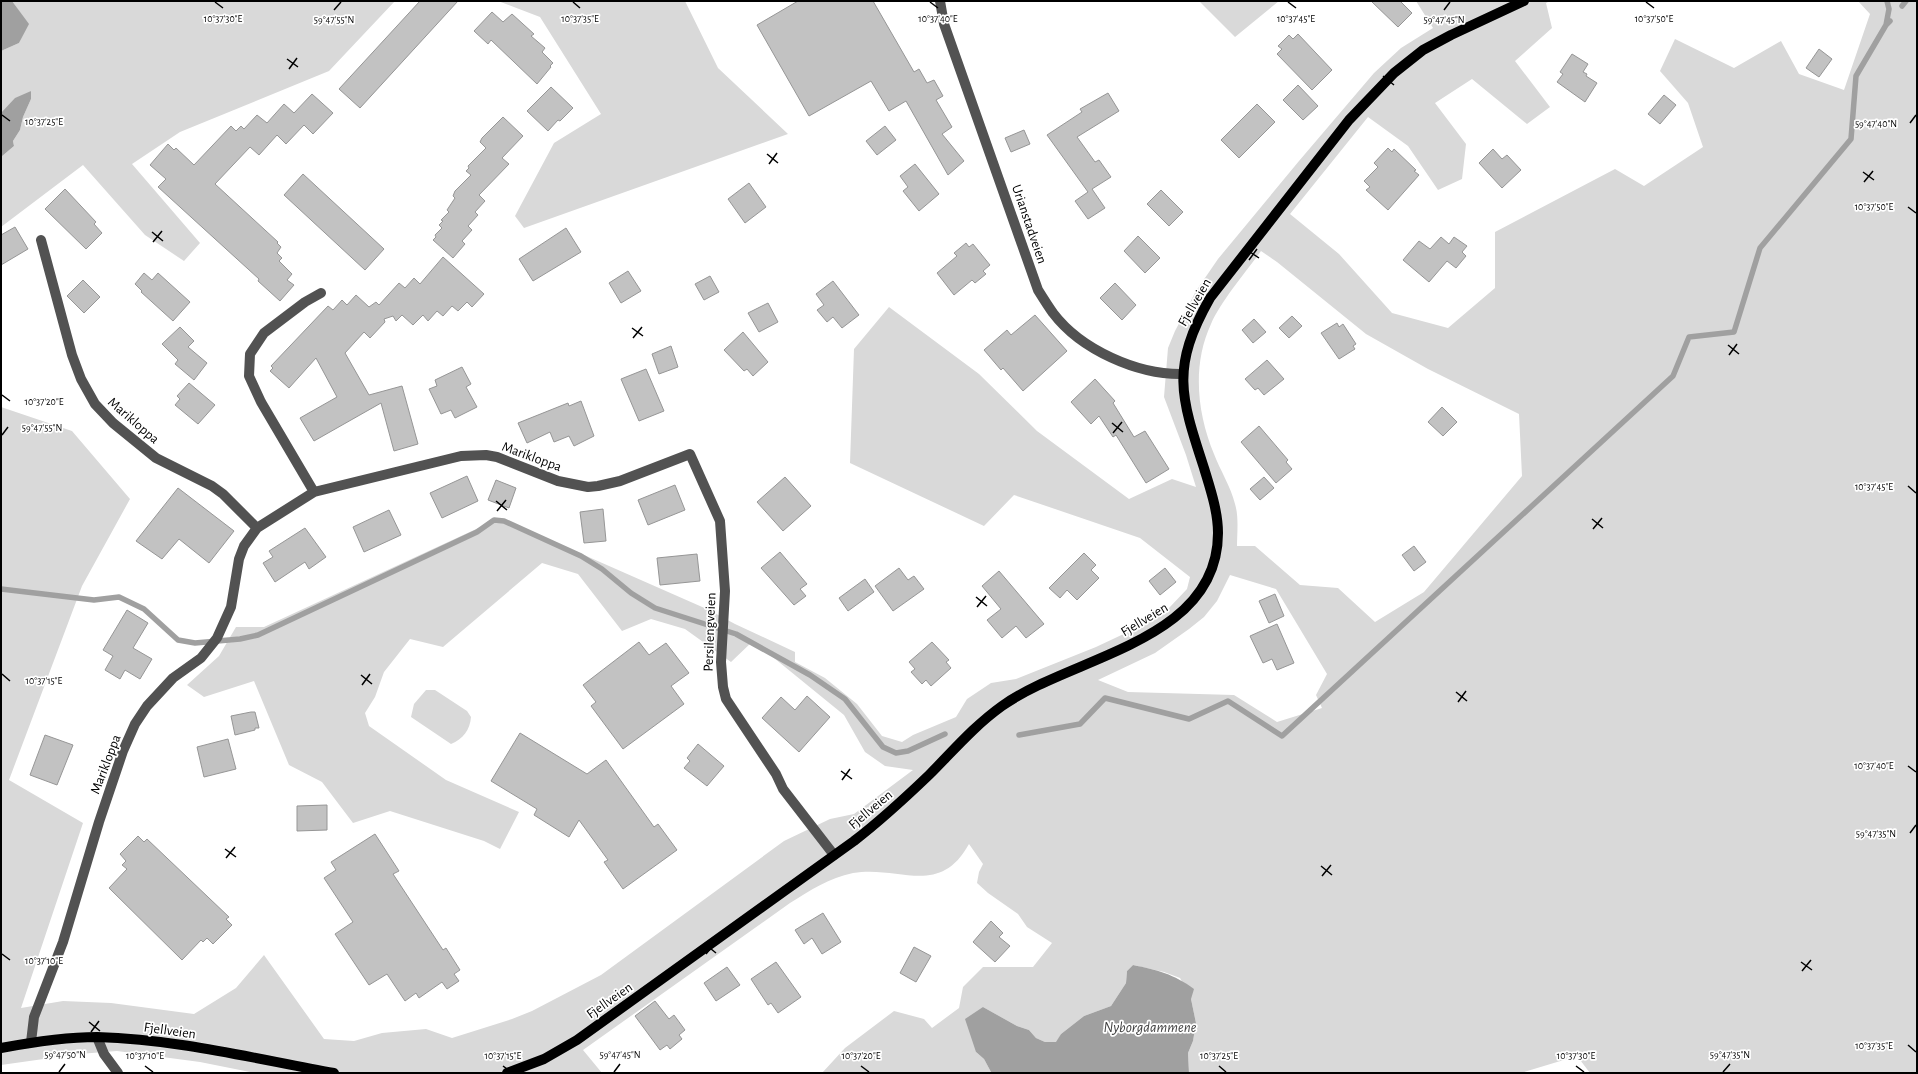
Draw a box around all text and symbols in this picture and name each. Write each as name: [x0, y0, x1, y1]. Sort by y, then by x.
text: 10°37'30"E: [204, 14, 242, 24]
text: 10°37'35"E: [561, 14, 599, 24]
text: 10°37'40"E: [918, 14, 958, 24]
text: 10°37'45"E: [1277, 14, 1315, 24]
text: 10°37'50"E: [1635, 14, 1674, 24]
text: 59°47'55"N: [314, 15, 354, 25]
text: 59°47'45"N: [1423, 15, 1465, 25]
text: 10°37'25"E: [25, 117, 63, 127]
text: 59°47'40"N: [1855, 119, 1897, 129]
street label: Urianstadveien: [1009, 183, 1049, 266]
text: 10°37'50"E: [1855, 202, 1894, 212]
street label: Fjellveien: [1176, 276, 1214, 329]
street label: Marikloppa: [105, 395, 162, 447]
text: 10°37'20"E: [24, 397, 64, 407]
text: 59°47'55"N: [22, 423, 62, 433]
street label: Marikloppa: [500, 440, 564, 474]
text: 10°37'45"E: [1855, 482, 1893, 492]
street label: Persilengveien: [702, 592, 718, 672]
street label: Fjellveien: [1118, 600, 1171, 639]
text: 10°37'15"E: [26, 676, 63, 686]
street label: Marikloppa: [88, 732, 124, 796]
text: 10°37'40"E: [1854, 761, 1894, 771]
street label: Fjellveien: [846, 788, 895, 832]
text: 59°47'35"N: [1856, 829, 1896, 839]
text: 10°37'10"E: [25, 956, 63, 966]
street label: Fjellveien: [584, 980, 635, 1022]
street label: Fjellveien: [143, 1020, 197, 1042]
water label: Nyborgdammene: [1104, 1020, 1197, 1035]
text: 10°37'35"E: [1855, 1041, 1893, 1051]
text: 59°47'50"N: [44, 1050, 86, 1060]
text: 59°47'45"N: [599, 1050, 641, 1060]
text: 59°47'35"N: [1710, 1050, 1750, 1060]
text: 10°37'10"E: [126, 1051, 164, 1061]
text: 10°37'15"E: [485, 1051, 522, 1061]
text: 10°37'20"E: [841, 1051, 881, 1061]
text: 10°37'25"E: [1200, 1051, 1238, 1061]
text: 10°37'30"E: [1557, 1051, 1595, 1061]

